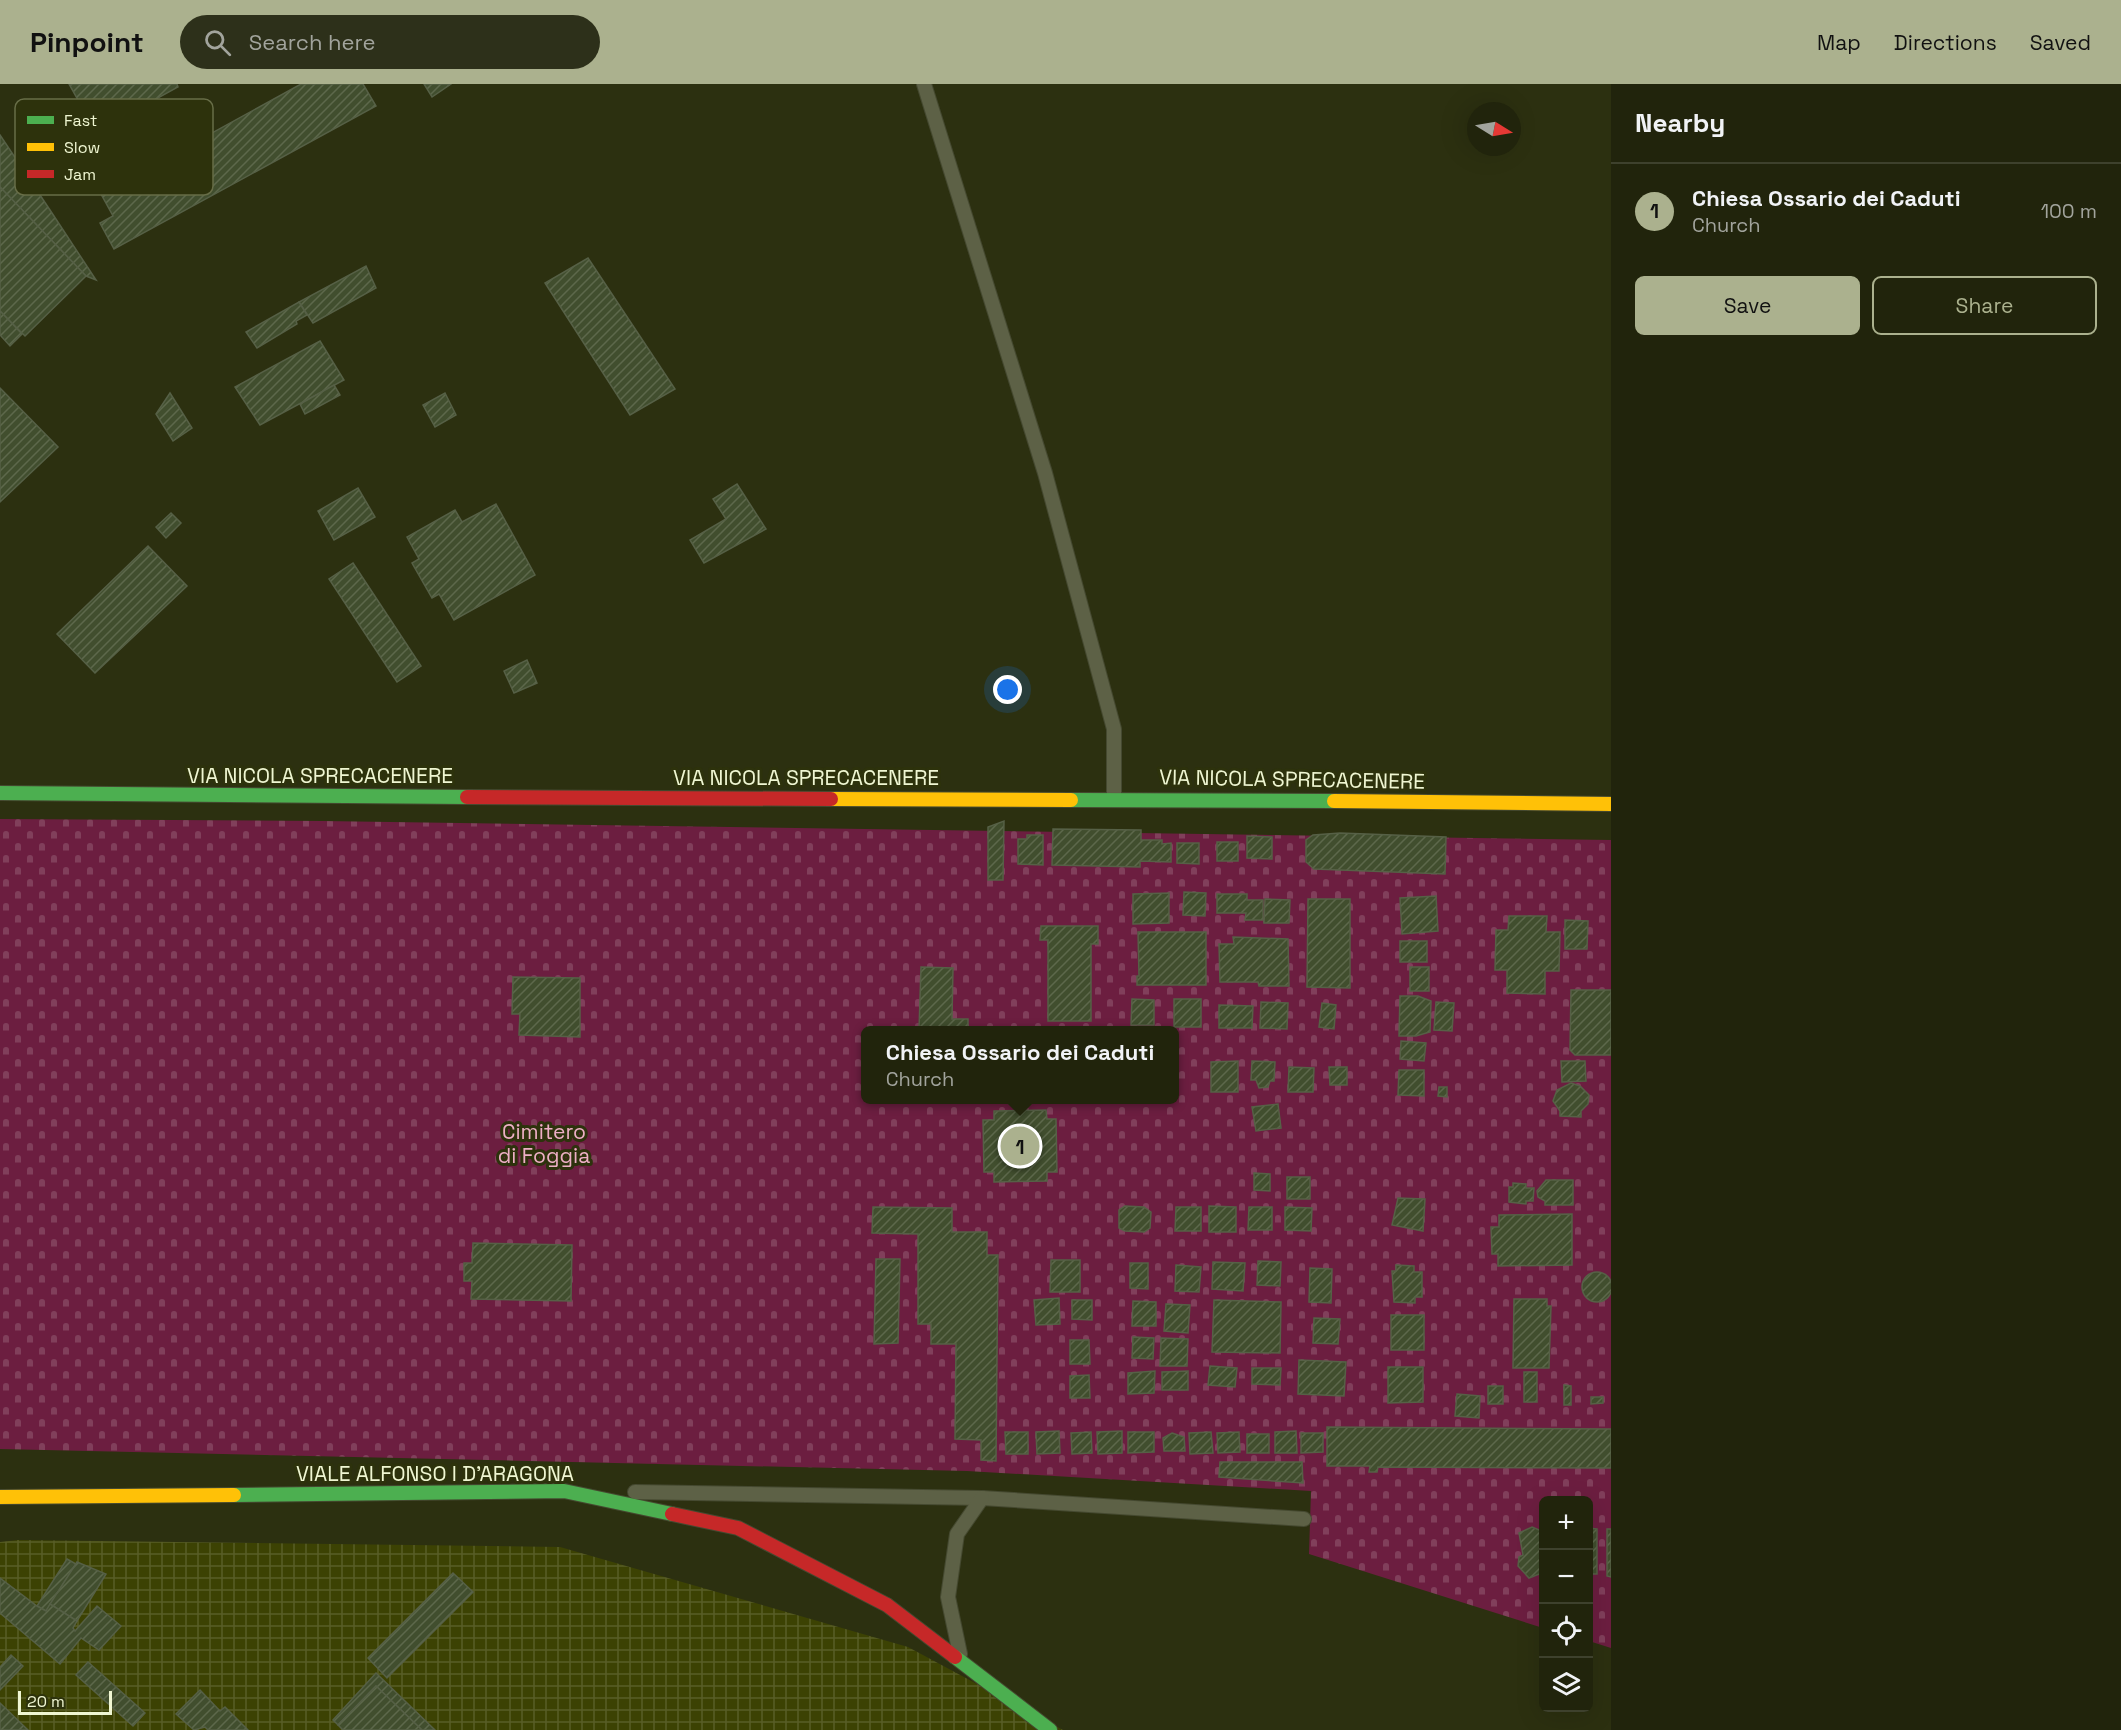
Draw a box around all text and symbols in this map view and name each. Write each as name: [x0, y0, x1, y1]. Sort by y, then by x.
search box: [180, 15, 600, 69]
text: Pinpoint: [30, 24, 144, 60]
icon: search: [201, 26, 234, 59]
text: Search here: [249, 28, 375, 56]
text: Map: [1817, 29, 1861, 56]
text: Directions: [1894, 29, 1997, 56]
text: Saved: [2030, 29, 2091, 56]
legend: [15, 99, 213, 195]
north arrow: [1467, 102, 1521, 156]
text: Nearby: [1635, 106, 1725, 140]
text: Fast: [64, 110, 97, 131]
text: Slow: [64, 137, 100, 158]
text: Jam: [64, 164, 96, 185]
text: Chiesa Ossario dei Caduti: [1692, 184, 1961, 212]
text: 1: [1650, 198, 1659, 224]
text: 100 m: [2041, 198, 2097, 224]
text: Church: [1692, 212, 1761, 238]
button: Save: [1635, 276, 1860, 335]
button: Share: [1872, 276, 2097, 335]
your location: [993, 675, 1022, 704]
street label: VIA NICOLA SPRECACENERE: [187, 762, 453, 789]
street label: VIA NICOLA SPRECACENERE: [1159, 763, 1425, 795]
street label: VIA NICOLA SPRECACENERE: [673, 764, 939, 791]
popup: [861, 1026, 1179, 1104]
text: Chiesa Ossario dei Caduti: [886, 1038, 1154, 1066]
text: Church: [886, 1066, 954, 1092]
park label: Cimitero di Foggia: [498, 1118, 590, 1169]
pin: 1: [1000, 1124, 1040, 1168]
street label: VIALE ALFONSO I D'ARAGONA: [296, 1460, 574, 1487]
map controls: [1539, 1496, 1593, 1712]
button: +: [1539, 1496, 1593, 1550]
button: −: [1539, 1550, 1593, 1604]
button: locate: [1539, 1604, 1593, 1658]
button: layers: [1539, 1658, 1593, 1712]
scale bar: [18, 1688, 112, 1716]
text: 20 m: [27, 1691, 65, 1712]

